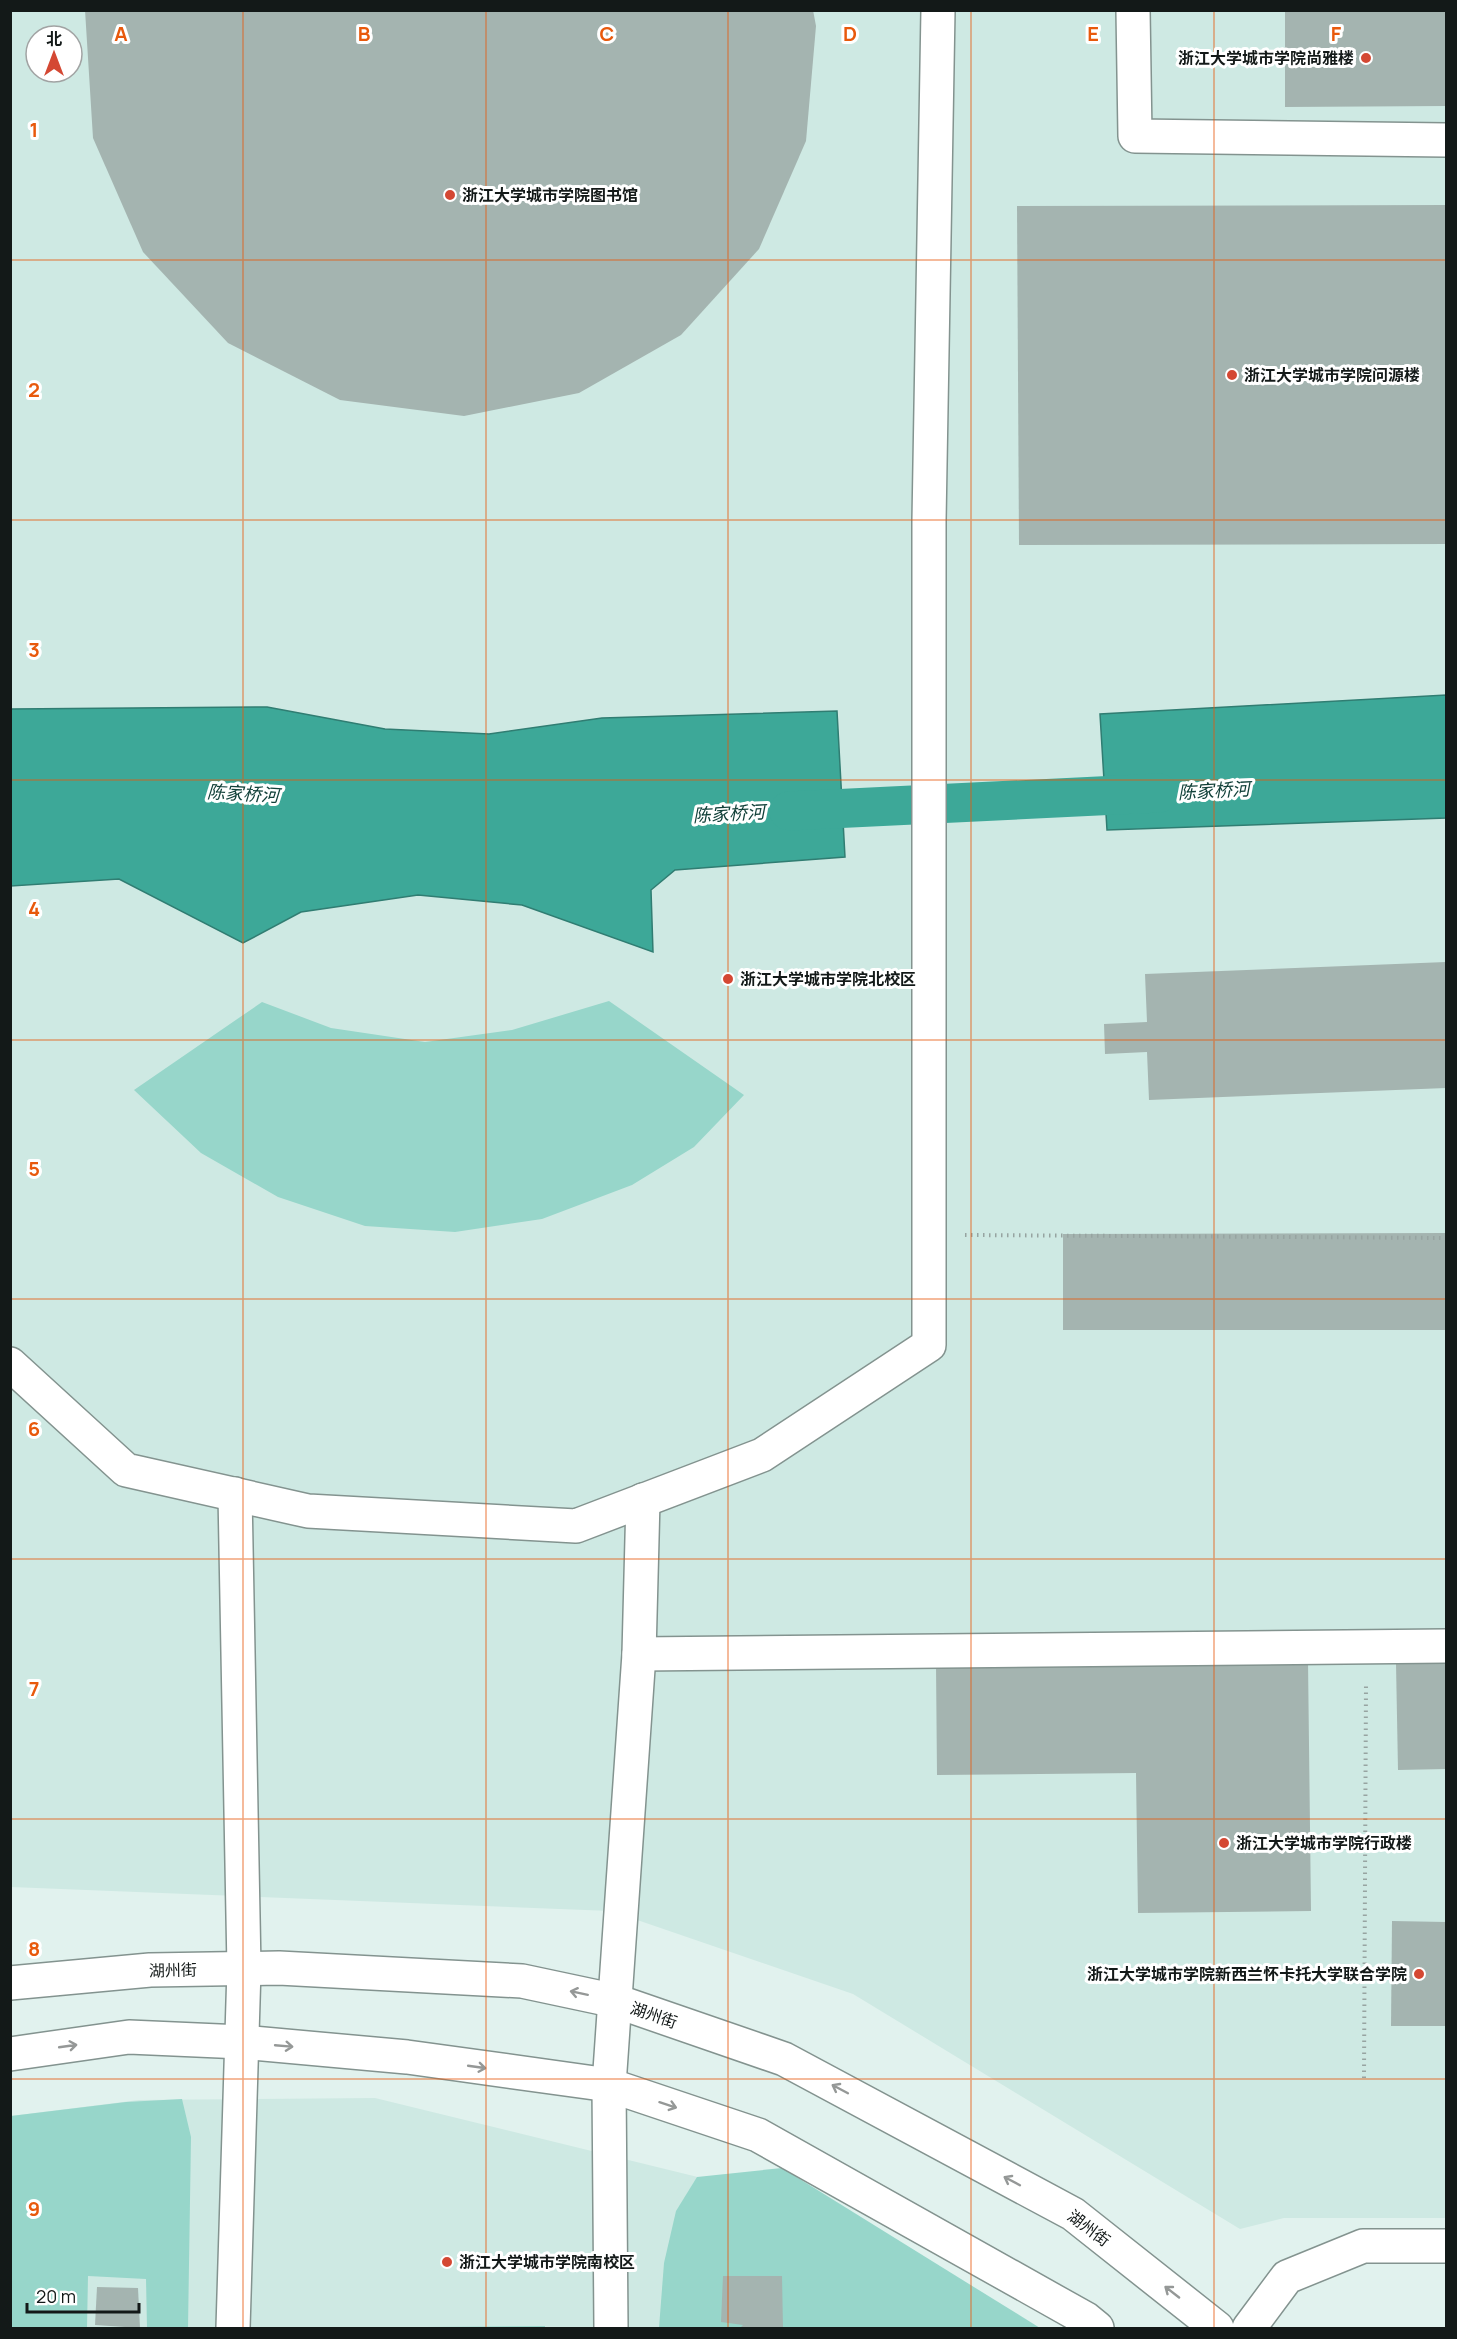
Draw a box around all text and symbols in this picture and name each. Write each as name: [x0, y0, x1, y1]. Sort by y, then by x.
text: A: [114, 20, 128, 47]
text: B: [358, 20, 371, 47]
text: C: [600, 20, 614, 47]
text: D: [843, 20, 857, 47]
text: E: [1087, 20, 1099, 47]
text: F: [1331, 20, 1342, 47]
north arrow: [24, 24, 84, 84]
text: 北: [46, 28, 62, 50]
place label: 浙江大学城市学院尚雅楼: [1178, 47, 1354, 69]
marker: 浙江大学城市学院尚雅楼: [1359, 51, 1373, 65]
text: 1: [30, 116, 38, 143]
place label: 浙江大学城市学院图书馆: [462, 184, 638, 206]
marker: 浙江大学城市学院图书馆: [443, 188, 457, 202]
place label: 浙江大学城市学院问源楼: [1244, 364, 1420, 386]
marker: 浙江大学城市学院问源楼: [1225, 368, 1239, 382]
text: 2: [28, 376, 40, 403]
text: 3: [28, 636, 40, 663]
water label: 陈家桥河: [1177, 776, 1254, 804]
water label: 陈家桥河: [206, 779, 283, 807]
water label: 陈家桥河: [692, 799, 769, 827]
text: 4: [28, 895, 40, 922]
place label: 浙江大学城市学院北校区: [740, 968, 916, 990]
marker: 浙江大学城市学院北校区: [721, 972, 735, 986]
text: 5: [28, 1155, 40, 1182]
text: 6: [28, 1415, 40, 1442]
text: 7: [29, 1675, 39, 1702]
place label: 浙江大学城市学院行政楼: [1236, 1832, 1412, 1854]
marker: 浙江大学城市学院行政楼: [1217, 1836, 1231, 1850]
text: 8: [28, 1935, 40, 1962]
street label: 湖州街: [149, 1959, 197, 1981]
place label: 浙江大学城市学院新西兰怀卡托大学联合学院: [1087, 1963, 1407, 1985]
marker: 浙江大学城市学院新西兰怀卡托大学联合学院: [1412, 1967, 1426, 1981]
one-way arrow: [570, 1987, 589, 1998]
street label: 湖州街: [628, 1997, 680, 2033]
one-way arrow: [58, 2040, 78, 2051]
one-way arrow: [273, 2041, 293, 2052]
one-way arrow: [467, 2061, 487, 2072]
one-way arrow: [832, 2083, 849, 2095]
one-way arrow: [658, 2100, 677, 2111]
one-way arrow: [1004, 2175, 1021, 2187]
text: 9: [28, 2195, 40, 2222]
street label: 湖州街: [1063, 2205, 1115, 2251]
place label: 浙江大学城市学院南校区: [459, 2251, 635, 2273]
marker: 浙江大学城市学院南校区: [440, 2255, 454, 2269]
scale bar: [27, 2276, 140, 2314]
text: 20 m: [36, 2284, 76, 2308]
one-way arrow: [1164, 2286, 1180, 2299]

